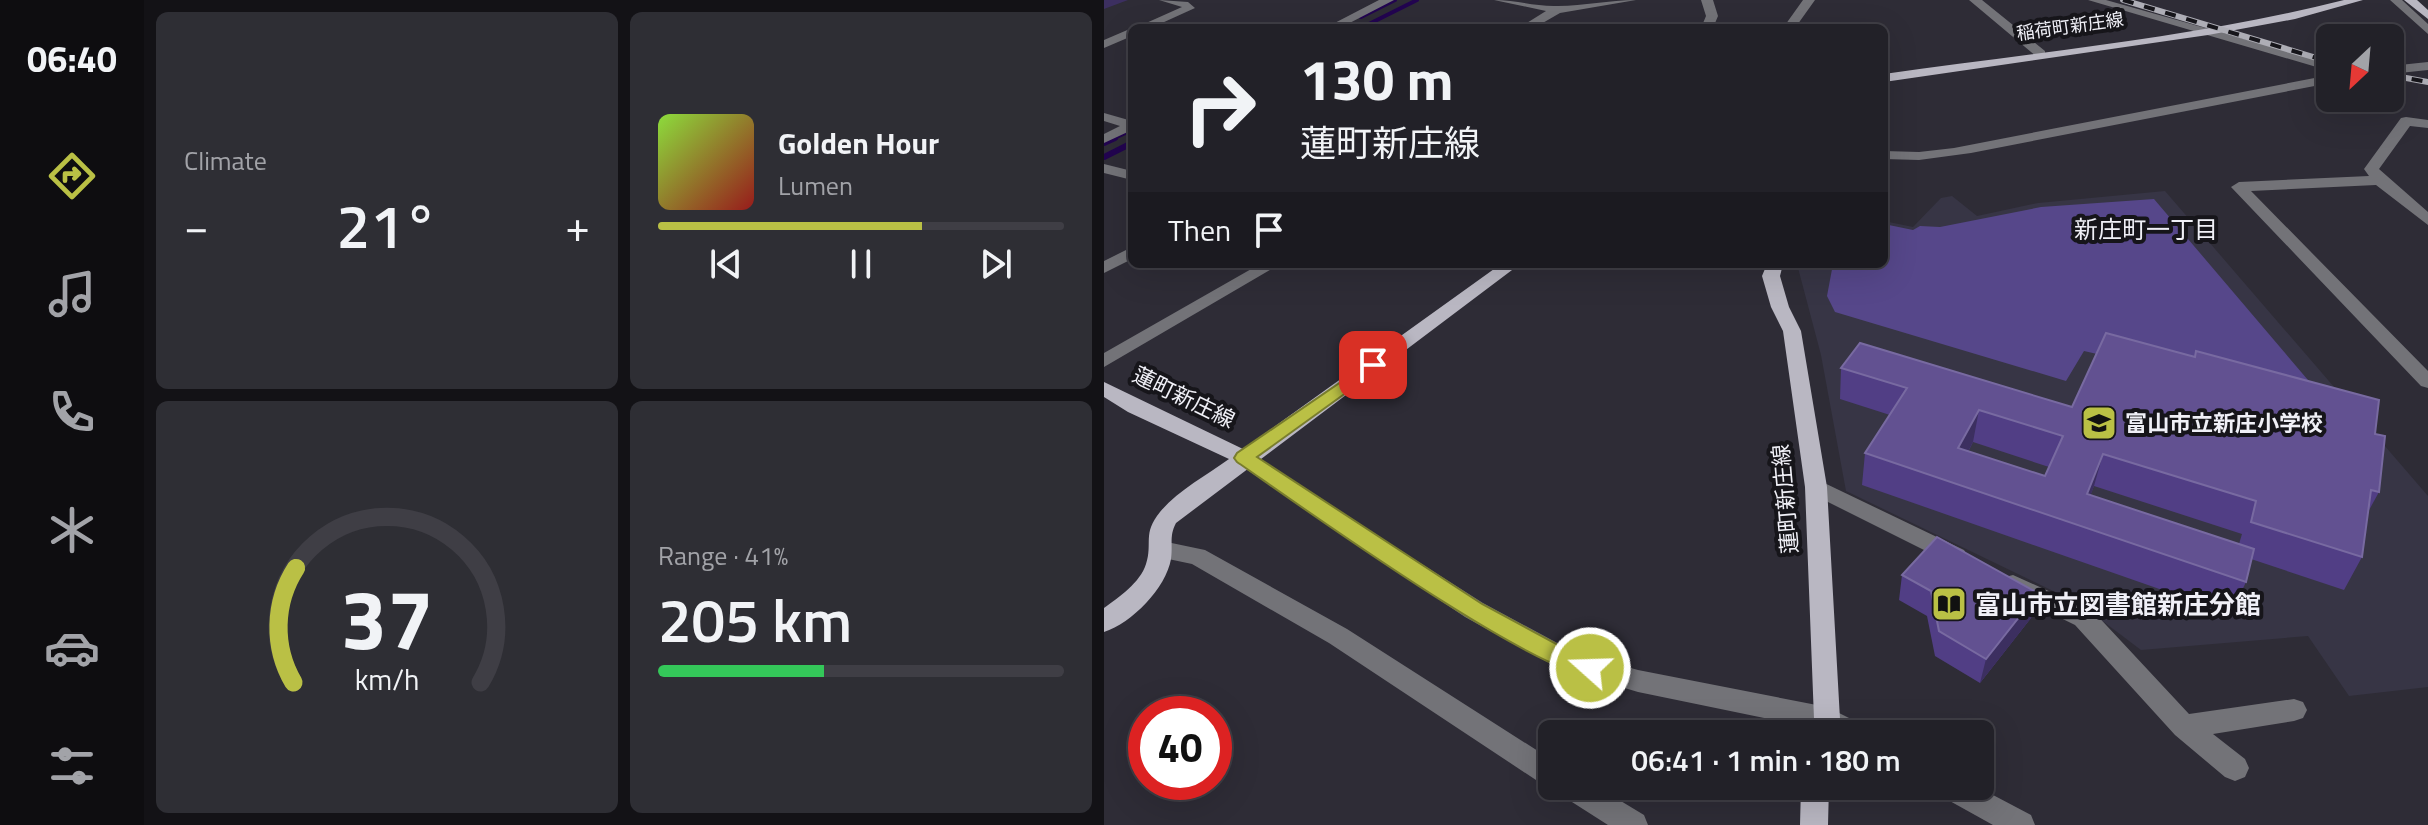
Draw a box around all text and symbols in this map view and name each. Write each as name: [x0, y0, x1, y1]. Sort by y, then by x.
street label: 稲荷町新庄線: [2015, 5, 2125, 47]
north arrow: [2316, 24, 2404, 112]
map controls: [2316, 24, 2404, 112]
text: 06:40: [27, 31, 117, 86]
text: 130 m: [1300, 37, 1453, 122]
icon: right: [1168, 56, 1272, 160]
text: 蓮町新庄線: [1300, 115, 1480, 170]
text: Golden Hour: [778, 120, 939, 166]
text: Climate: [184, 141, 267, 180]
icon: directions: [44, 148, 100, 204]
text: Lumen: [778, 166, 853, 205]
text: 21°: [337, 180, 437, 271]
text: −: [184, 192, 209, 259]
text: +: [565, 192, 590, 259]
text: Then: [1168, 207, 1231, 253]
icon: arrive: [1247, 208, 1291, 252]
district label: 新庄町一丁目: [2074, 211, 2218, 247]
icon: previous: [704, 242, 748, 286]
icon: pause: [839, 242, 883, 286]
icon: next: [974, 242, 1018, 286]
icon: music: [44, 266, 100, 322]
pin: [1339, 331, 1407, 399]
icon: arrive: [1351, 343, 1395, 387]
street label: 蓮町新庄線: [1127, 358, 1241, 436]
icon: phone: [44, 384, 100, 440]
school or university icon: 富山市立新庄小学校: [2080, 404, 2118, 442]
place label: 富山市立新庄小学校: [2125, 406, 2323, 440]
street label: 蓮町新庄線: [1763, 443, 1807, 555]
icon: climate: [44, 502, 100, 558]
text: Range · 41%: [658, 536, 788, 575]
text: 37: [340, 554, 434, 680]
text: 205 km: [658, 574, 852, 665]
library icon: 富山市立図書館新庄分館: [1930, 585, 1968, 623]
place label: 富山市立図書館新庄分館: [1975, 585, 2261, 624]
icon: car: [44, 620, 100, 676]
position arrow: [1548, 626, 1632, 710]
text: km/h: [355, 658, 419, 701]
speed limit sign: 40: [1128, 696, 1232, 800]
text: 06:41 · 1 min · 180 m: [1631, 737, 1901, 783]
icon: filters: [44, 738, 100, 794]

